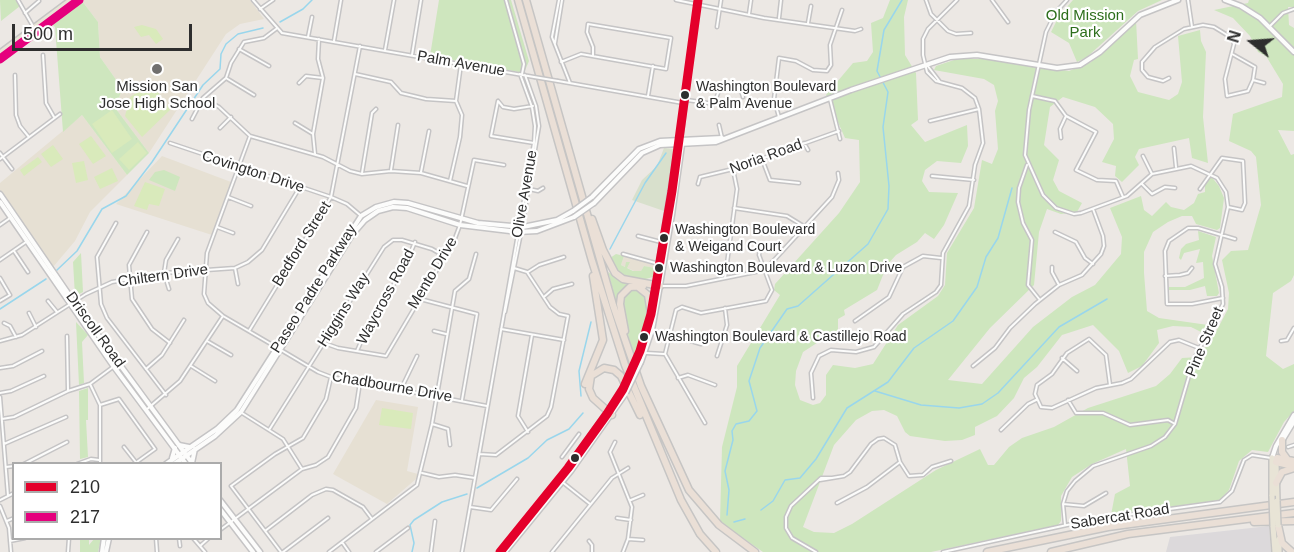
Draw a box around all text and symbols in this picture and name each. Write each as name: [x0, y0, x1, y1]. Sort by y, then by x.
park label: Old Mission Park: [1046, 7, 1124, 42]
scale bar: [15, 12, 195, 50]
north arrow: [1222, 12, 1282, 72]
text: 500 m: [23, 24, 73, 44]
text: N: [1224, 29, 1244, 45]
street label: Palm Avenue: [416, 47, 506, 81]
marker: Mission San Jose High School: [150, 62, 164, 76]
place label: Mission San Jose High School: [99, 78, 215, 113]
place label: Washington Boulevard & Palm Avenue: [696, 79, 836, 112]
marker: Washington Boulevard & Palm Avenue: [679, 89, 691, 101]
street label: Noria Road: [727, 136, 805, 178]
street label: Covington Drive: [199, 147, 307, 197]
street label: Olive Avenue: [508, 149, 542, 239]
street label: Bedford Street: [269, 198, 335, 290]
street label: Paseo Padre Parkway: [267, 221, 361, 357]
place label: Washington Boulevard & Weigand Court: [675, 222, 815, 255]
marker: Washington Boulevard & Weigand Court: [658, 232, 670, 244]
street label: Mento Drive: [404, 234, 462, 312]
street label: Waycross Road: [353, 246, 419, 348]
place label: Washington Boulevard & Luzon Drive: [670, 260, 902, 276]
street label: Chiltern Drive: [117, 261, 209, 291]
marker: Washington Boulevard & Luzon Drive: [653, 262, 665, 274]
street label: Higgins Way: [314, 270, 374, 350]
street label: Driscoll Road: [62, 289, 128, 371]
street label: Pine Street: [1182, 304, 1228, 380]
place label: Washington Boulevard & Castillejo Road: [655, 329, 907, 345]
marker: Washington Boulevard & Castillejo Road: [638, 331, 650, 343]
street label: Chadbourne Drive: [330, 368, 454, 406]
unlabelled marker: [569, 452, 581, 464]
legend: [12, 462, 222, 540]
text: 210: [70, 477, 100, 497]
street label: Sabercat Road: [1069, 500, 1171, 534]
text: 217: [70, 507, 100, 527]

